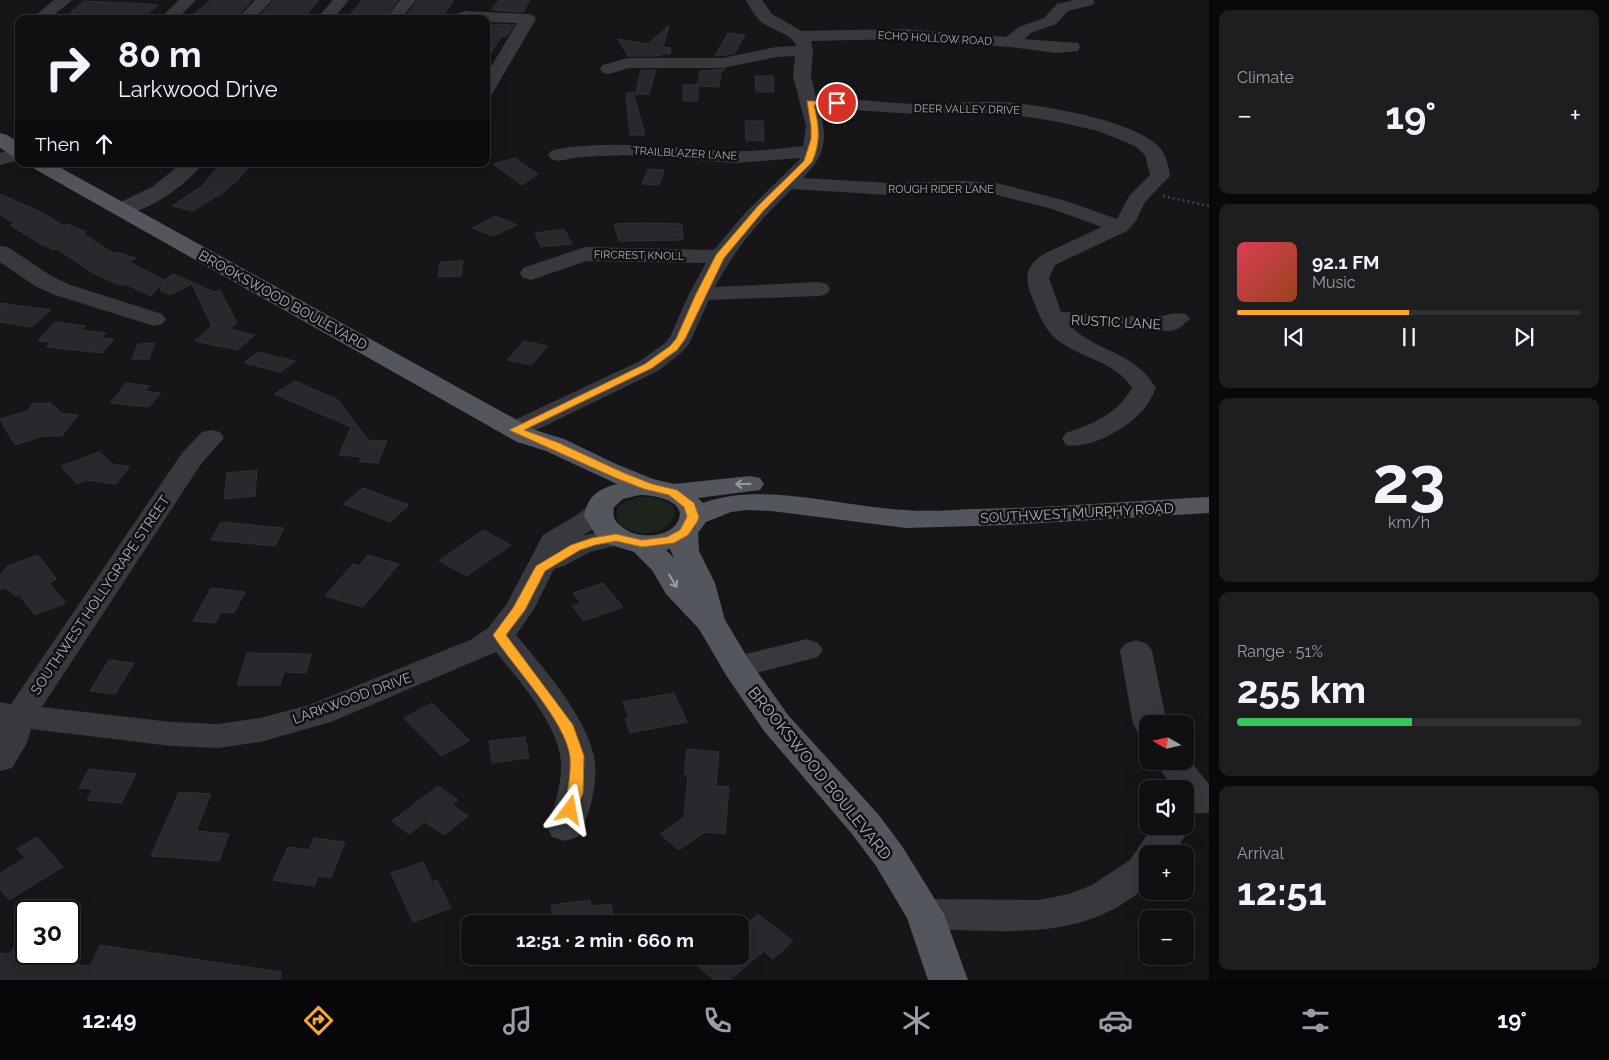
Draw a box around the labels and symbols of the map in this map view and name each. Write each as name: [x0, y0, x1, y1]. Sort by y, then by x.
street label: ECHO HOLLOW ROAD: [877, 29, 993, 48]
pin: [816, 82, 858, 124]
street label: DEER VALLEY DRIVE: [914, 102, 1020, 117]
street label: TRAILBLAZER LANE: [633, 144, 738, 163]
street label: ROUGH RIDER LANE: [888, 183, 994, 196]
street label: BROOKSWOOD BOULEVARD: [196, 247, 370, 353]
street label: FIRCREST KNOLL: [594, 248, 685, 263]
street label: RUSTIC LANE: [1070, 312, 1162, 332]
one-way arrow: [735, 480, 751, 489]
street label: SOUTHWEST HOLLYGRAPE STREET: [27, 492, 173, 698]
street label: SOUTHWEST MURPHY ROAD: [980, 500, 1174, 526]
one-way arrow: [669, 573, 679, 587]
street label: LARKWOOD DRIVE: [290, 669, 414, 727]
street label: BROOKSWOOD BOULEVARD: [744, 683, 895, 864]
north arrow: [1139, 715, 1194, 770]
position arrow: [543, 783, 595, 835]
speed limit sign: 30: [15, 900, 80, 965]

